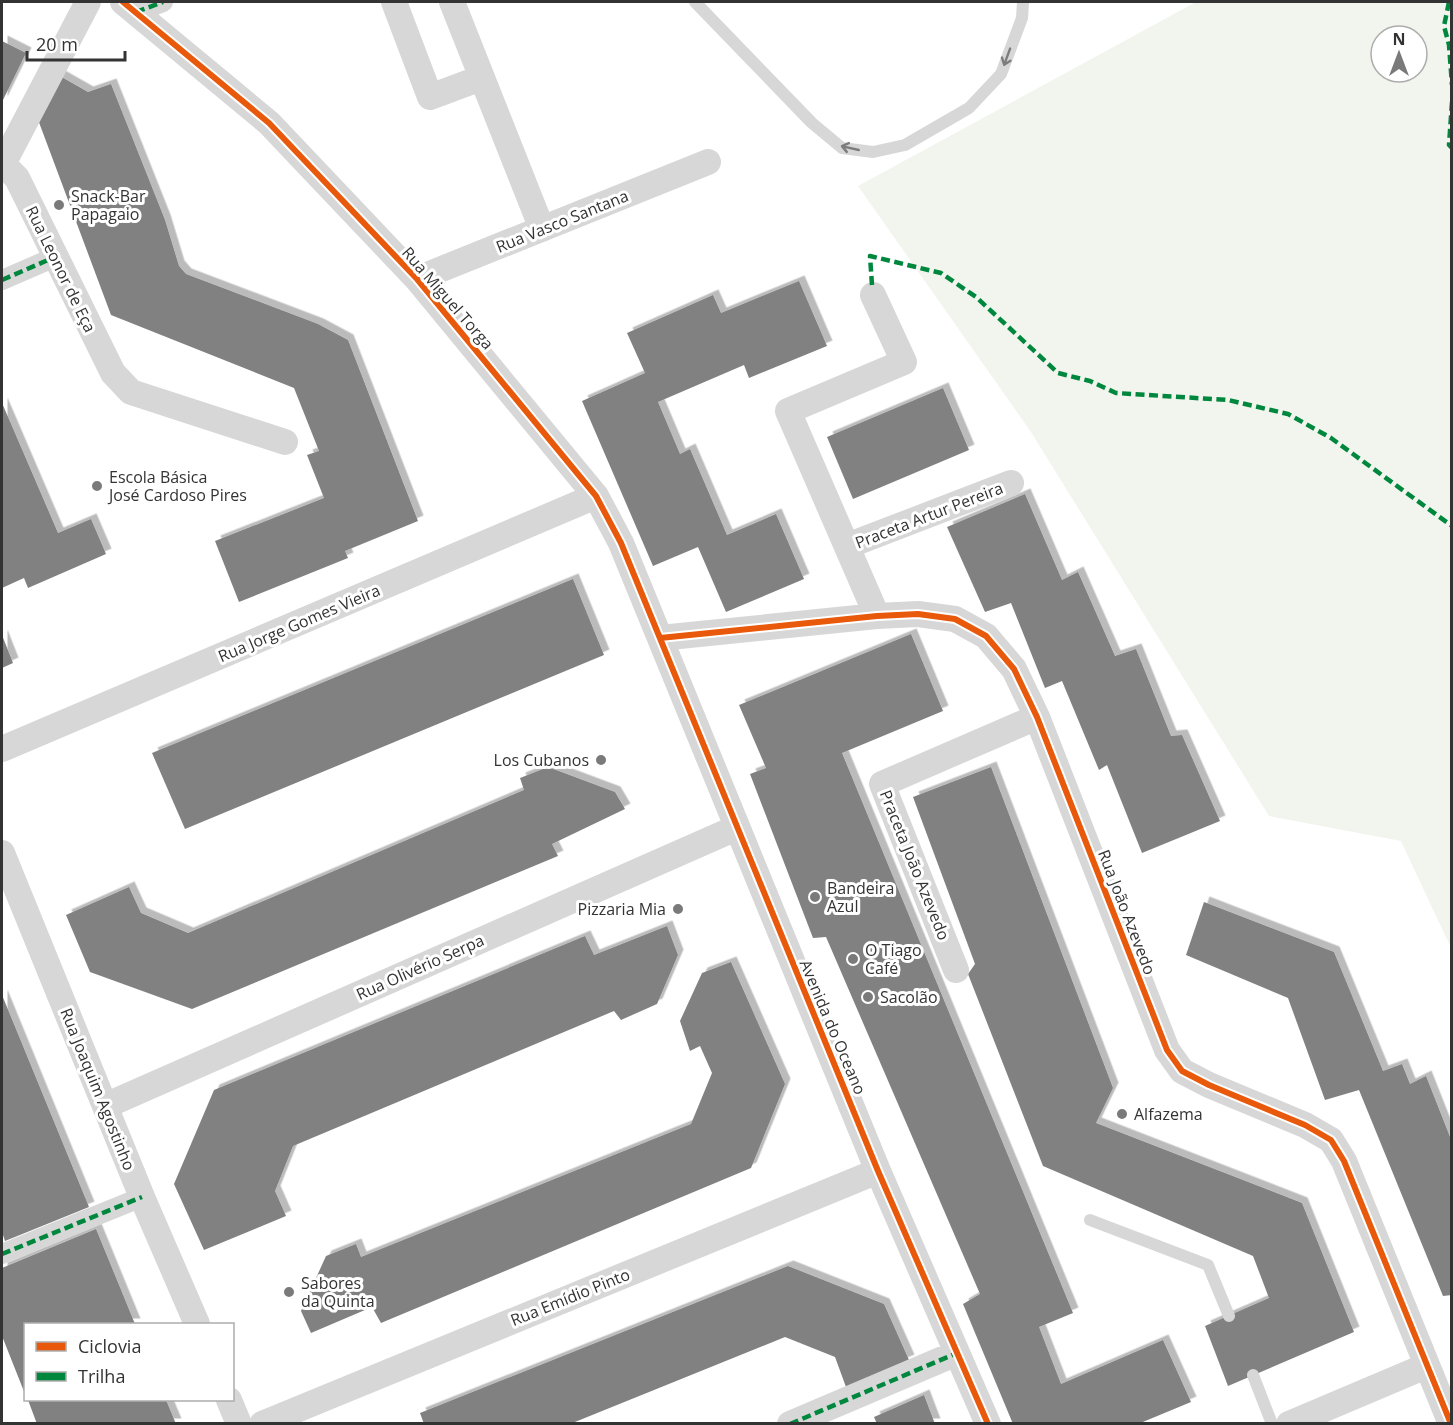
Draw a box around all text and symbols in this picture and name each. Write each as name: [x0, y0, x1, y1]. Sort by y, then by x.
scale bar: [27, 24, 124, 62]
north arrow: [1369, 24, 1429, 84]
text: N: [1392, 28, 1406, 50]
text: 20 m: [36, 32, 78, 56]
one-way arrow: [1001, 48, 1012, 66]
one-way arrow: [841, 142, 860, 154]
street label: Rua Vasco Santana: [493, 184, 631, 258]
place label: Snack-Bar Papagaio: [71, 185, 146, 225]
marker: Snack-Bar Papagaio: [52, 198, 66, 212]
street label: Rua Leonor de Eça: [21, 202, 101, 336]
street label: Rua Miguel Torga: [397, 242, 499, 354]
place label: Escola Básica José Cardoso Pires: [107, 466, 247, 506]
street label: Praceta Artur Pereira: [852, 477, 1006, 553]
marker: Escola Básica José Cardoso Pires: [90, 479, 104, 493]
street label: Rua Jorge Gomes Vieira: [215, 579, 383, 667]
place label: Los Cubanos: [494, 749, 589, 771]
marker: Los Cubanos: [594, 753, 608, 767]
street label: Praceta João Azevedo: [875, 787, 955, 943]
street label: Rua João Azevedo: [1093, 846, 1161, 978]
place label: Bandeira Azul: [827, 877, 894, 917]
marker: Bandeira Azul: [808, 890, 822, 904]
place label: Pizzaria Mia: [578, 898, 666, 920]
marker: Pizzaria Mia: [671, 902, 685, 916]
street label: Rua Olivério Serpa: [353, 929, 487, 1005]
place label: O Tiago Café: [865, 939, 922, 979]
marker: O Tiago Café: [846, 952, 860, 966]
street label: Avenida do Oceano: [795, 956, 871, 1098]
place label: Sacolão: [880, 986, 938, 1008]
marker: Sacolão: [861, 990, 875, 1004]
street label: Rua Joaquim Agostinho: [55, 1005, 141, 1173]
place label: Alfazema: [1134, 1103, 1203, 1125]
marker: Alfazema: [1115, 1107, 1129, 1121]
street label: Rua Emídio Pinto: [507, 1263, 633, 1331]
place label: Sabores da Quinta: [301, 1272, 375, 1312]
marker: Sabores da Quinta: [282, 1285, 296, 1299]
legend: [24, 1323, 234, 1401]
text: Ciclovia: [78, 1334, 141, 1358]
text: Trilha: [78, 1364, 125, 1388]

